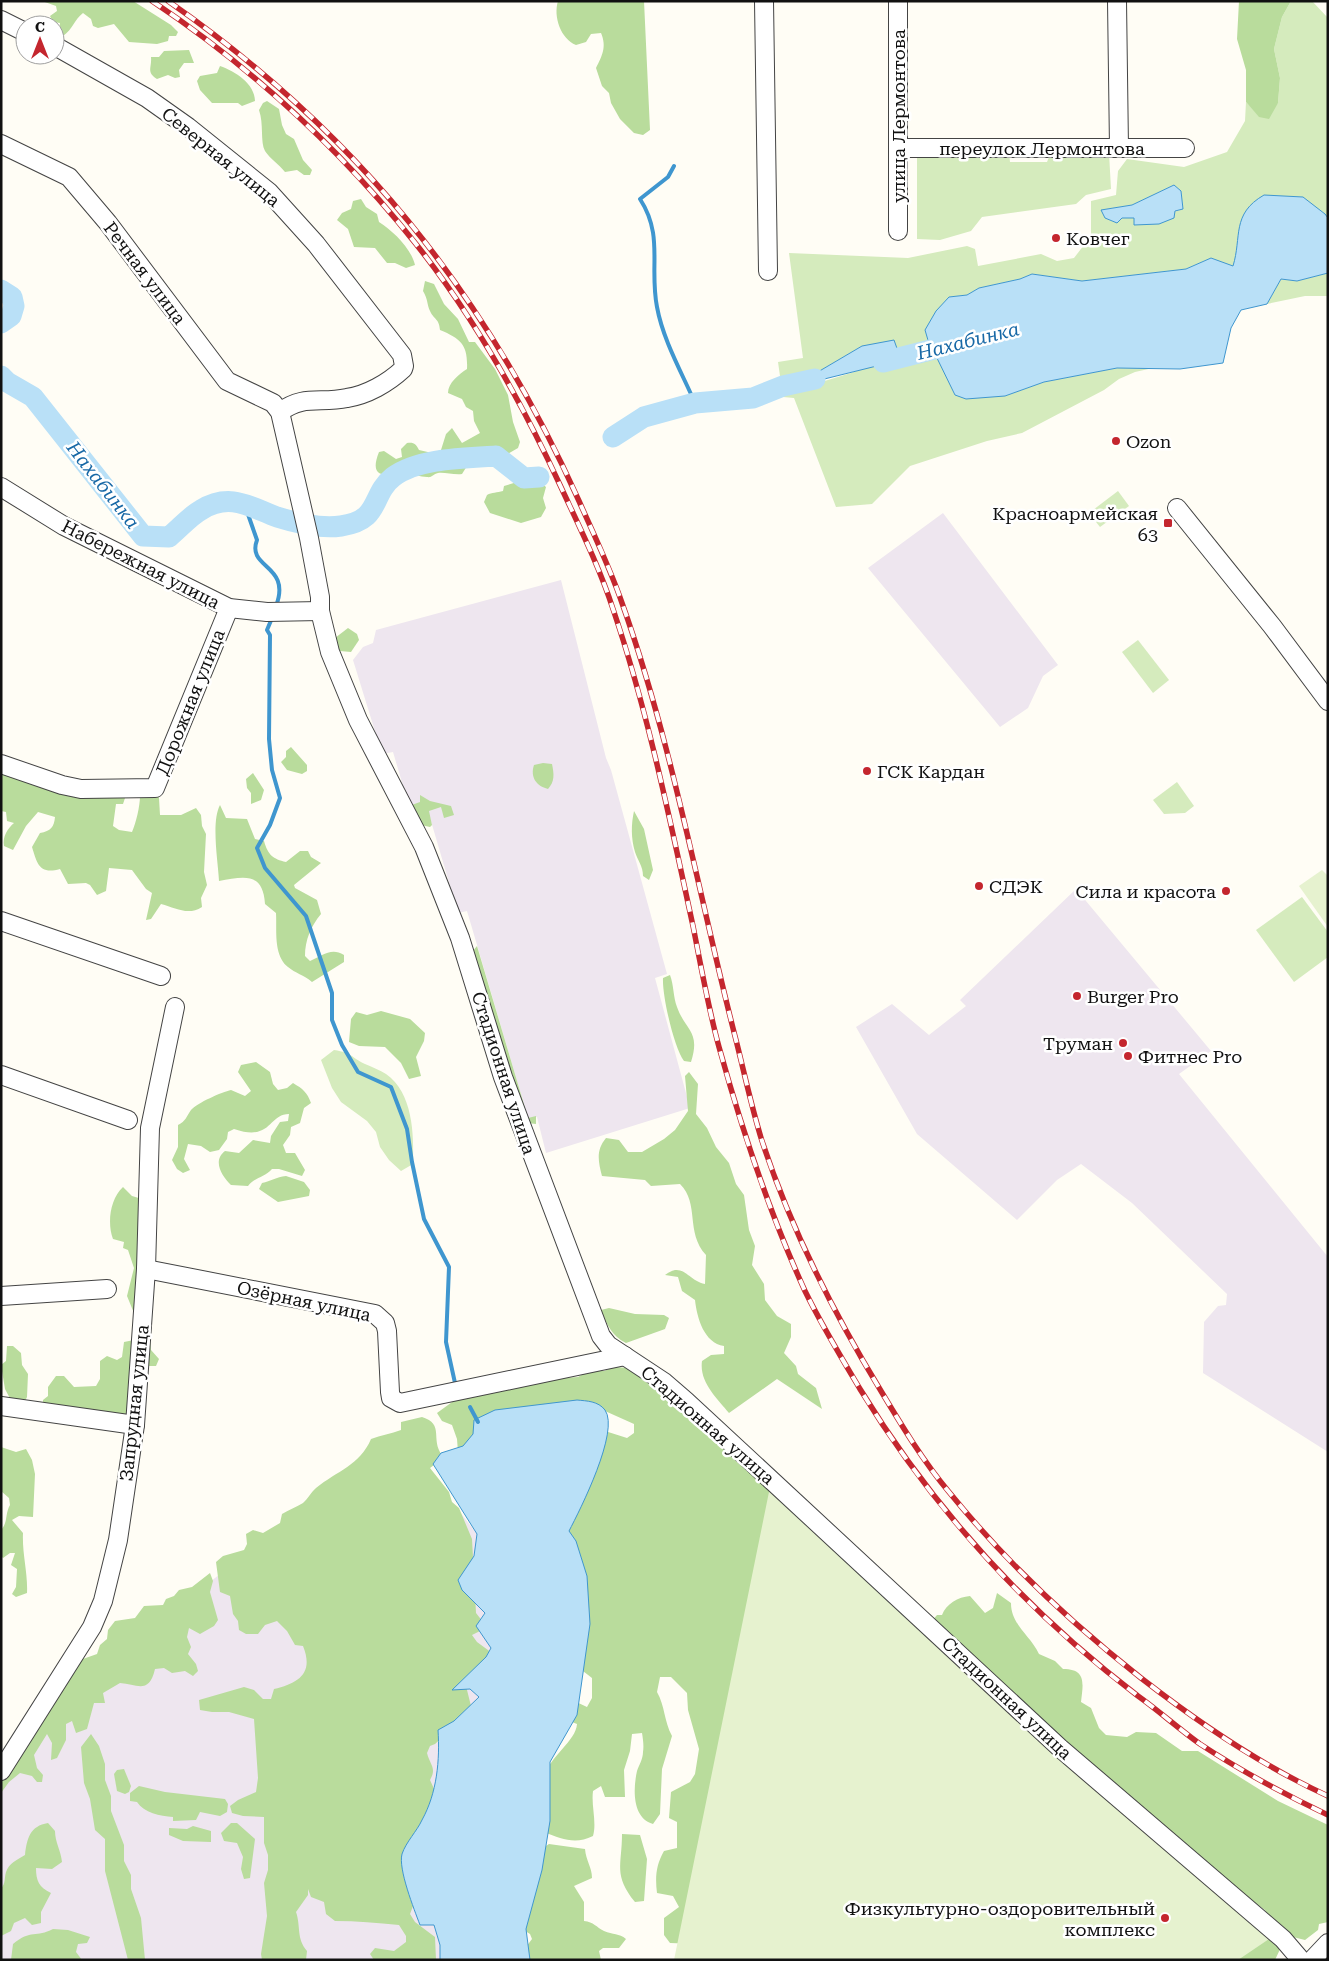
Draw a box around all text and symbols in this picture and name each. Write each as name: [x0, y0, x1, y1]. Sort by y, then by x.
north arrow: [15, 15, 65, 65]
text: С: [35, 19, 45, 35]
street label: улица Лермонтова: [888, 29, 909, 203]
street label: Северная улица: [158, 103, 285, 211]
street label: переулок Лермонтова: [939, 138, 1145, 159]
street label: Речная улица: [100, 218, 191, 329]
place label: Ковчег: [1066, 228, 1130, 249]
marker: Ковчег: [1050, 232, 1062, 244]
water label: Нахабинка: [914, 317, 1022, 365]
place label: Ozon: [1126, 431, 1172, 452]
marker: Ozon: [1110, 435, 1122, 447]
water label: Нахабинка: [61, 436, 144, 533]
place label: Красноармейская 63: [992, 503, 1158, 545]
street label: Набережная улица: [58, 515, 224, 613]
marker: Красноармейская 63: [1162, 517, 1174, 529]
street label: Дорожная улица: [151, 626, 229, 778]
place label: ГСК Кардан: [877, 761, 985, 782]
marker: ГСК Кардан: [861, 765, 873, 777]
place label: СДЭК: [989, 876, 1043, 897]
marker: СДЭК: [973, 880, 985, 892]
place label: Сила и красота: [1076, 881, 1216, 902]
marker: Сила и красота: [1220, 885, 1232, 897]
place label: Burger Pro: [1087, 986, 1179, 1007]
street label: Стадионная улица: [468, 989, 540, 1157]
marker: Burger Pro: [1071, 990, 1083, 1002]
place label: Труман: [1043, 1033, 1113, 1054]
marker: Труман: [1117, 1037, 1129, 1049]
place label: Фитнес Pro: [1138, 1046, 1242, 1067]
marker: Фитнес Pro: [1122, 1050, 1134, 1062]
street label: Озёрная улица: [235, 1277, 373, 1326]
street label: Запрудная улица: [115, 1323, 153, 1482]
street label: Стадионная улица: [637, 1361, 779, 1489]
street label: Стадионная улица: [938, 1632, 1077, 1764]
place label: Физкультурно-оздоровительный комплекс: [845, 1898, 1155, 1940]
marker: Физкультурно-оздоровительный комплекс: [1159, 1912, 1171, 1924]

